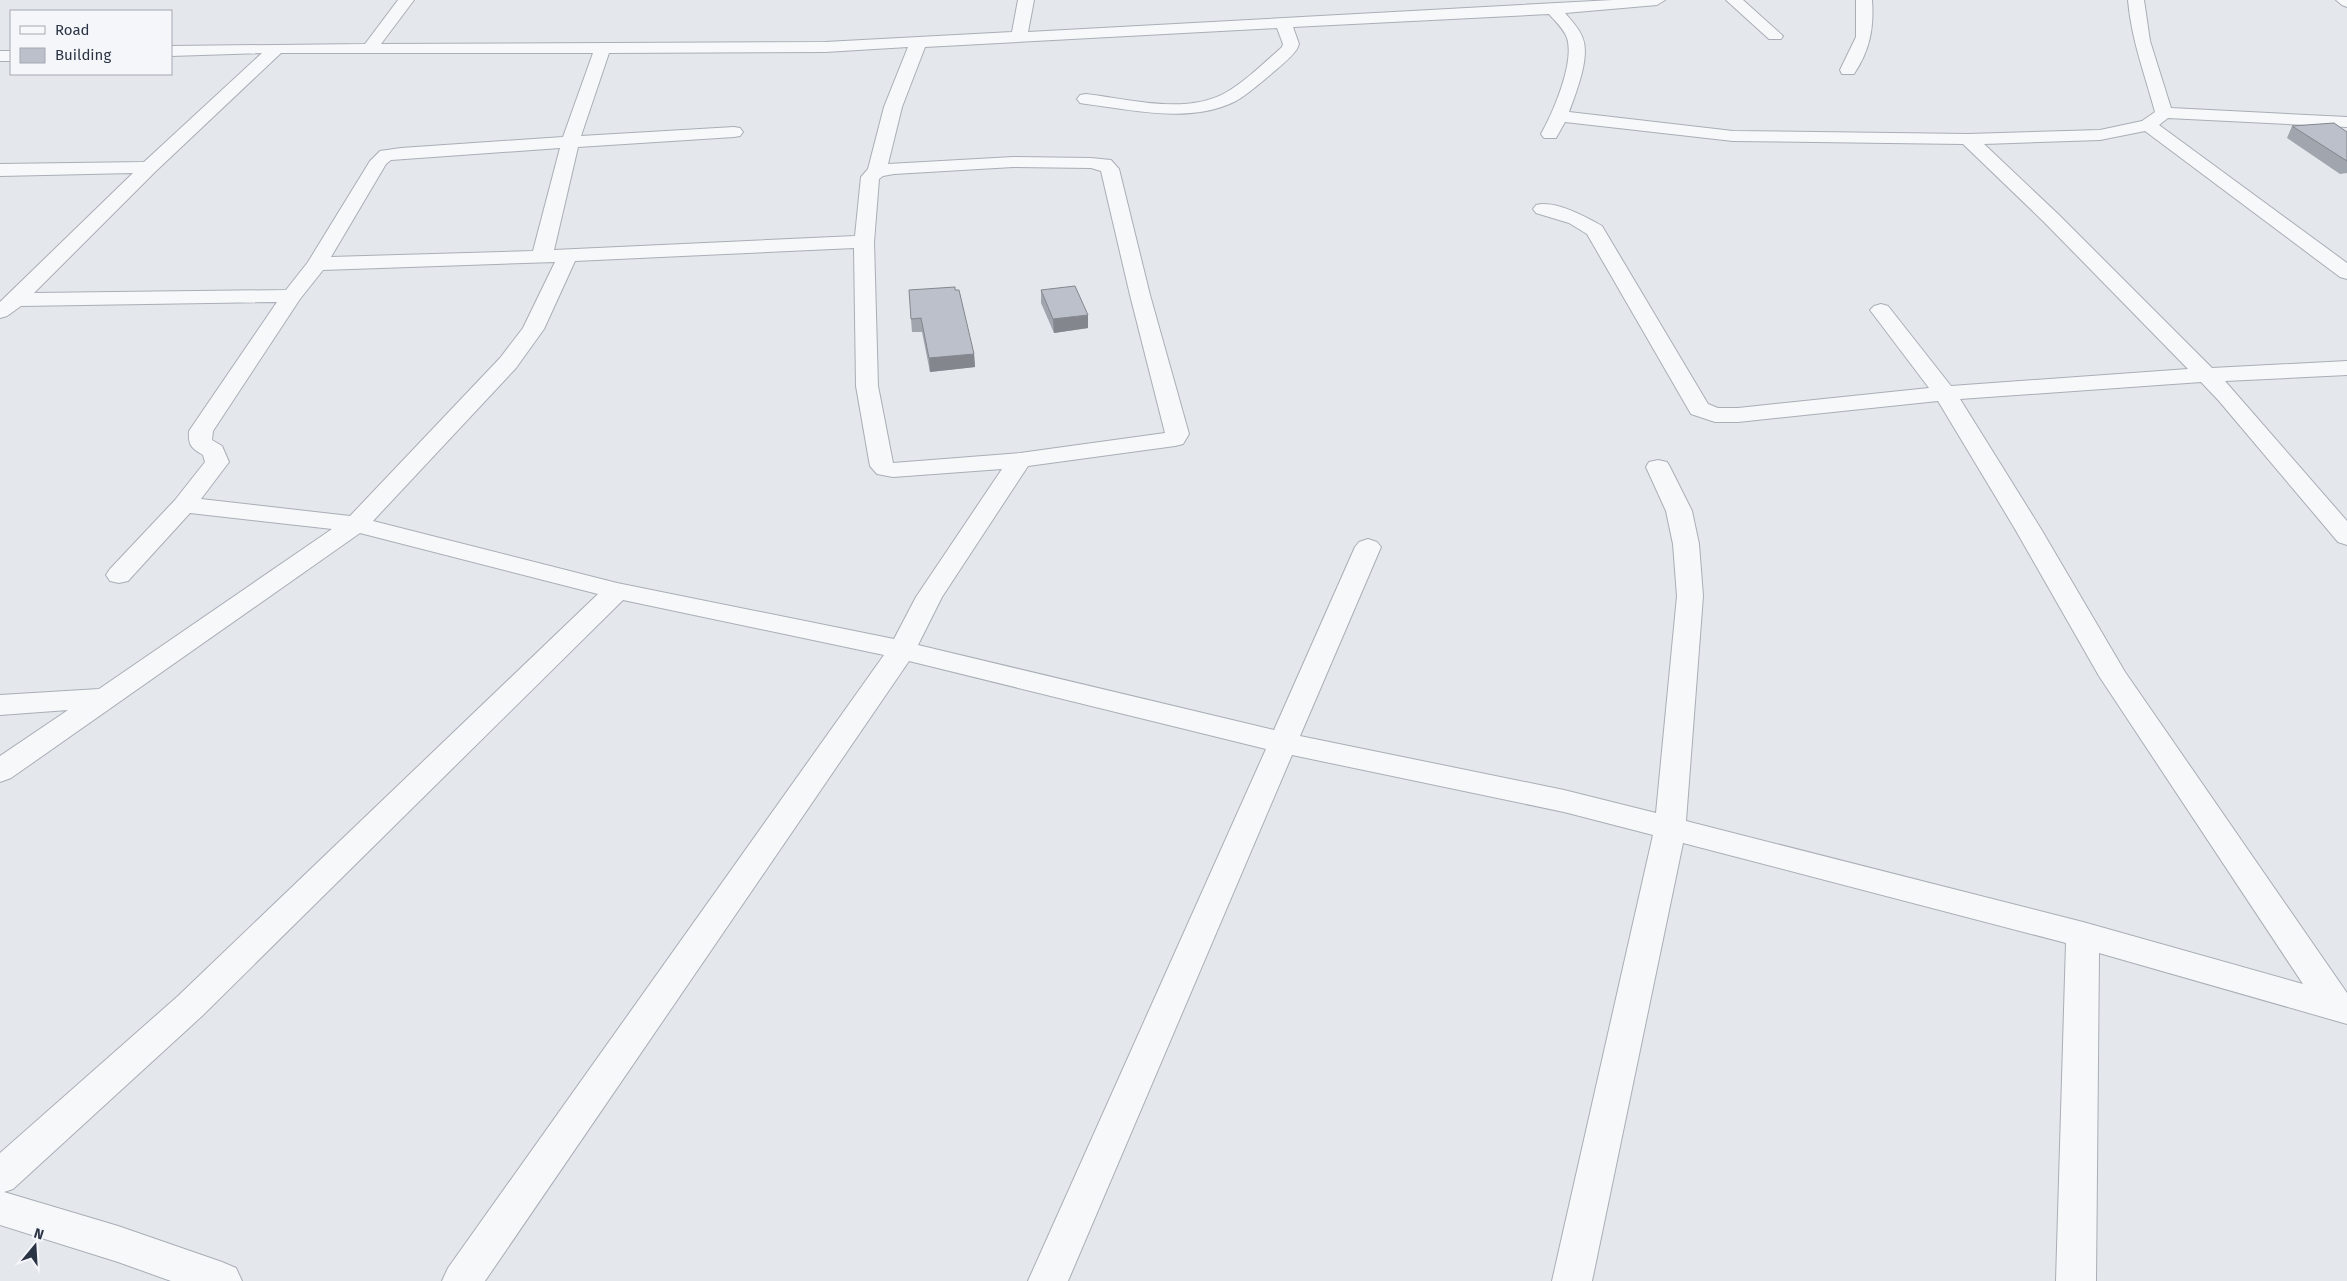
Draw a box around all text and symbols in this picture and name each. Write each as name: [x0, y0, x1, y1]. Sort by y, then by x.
legend: [10, 10, 172, 75]
text: Road: [55, 21, 90, 39]
text: Building: [55, 46, 111, 64]
north arrow: [10, 1221, 60, 1271]
text: N: [32, 1225, 46, 1244]

